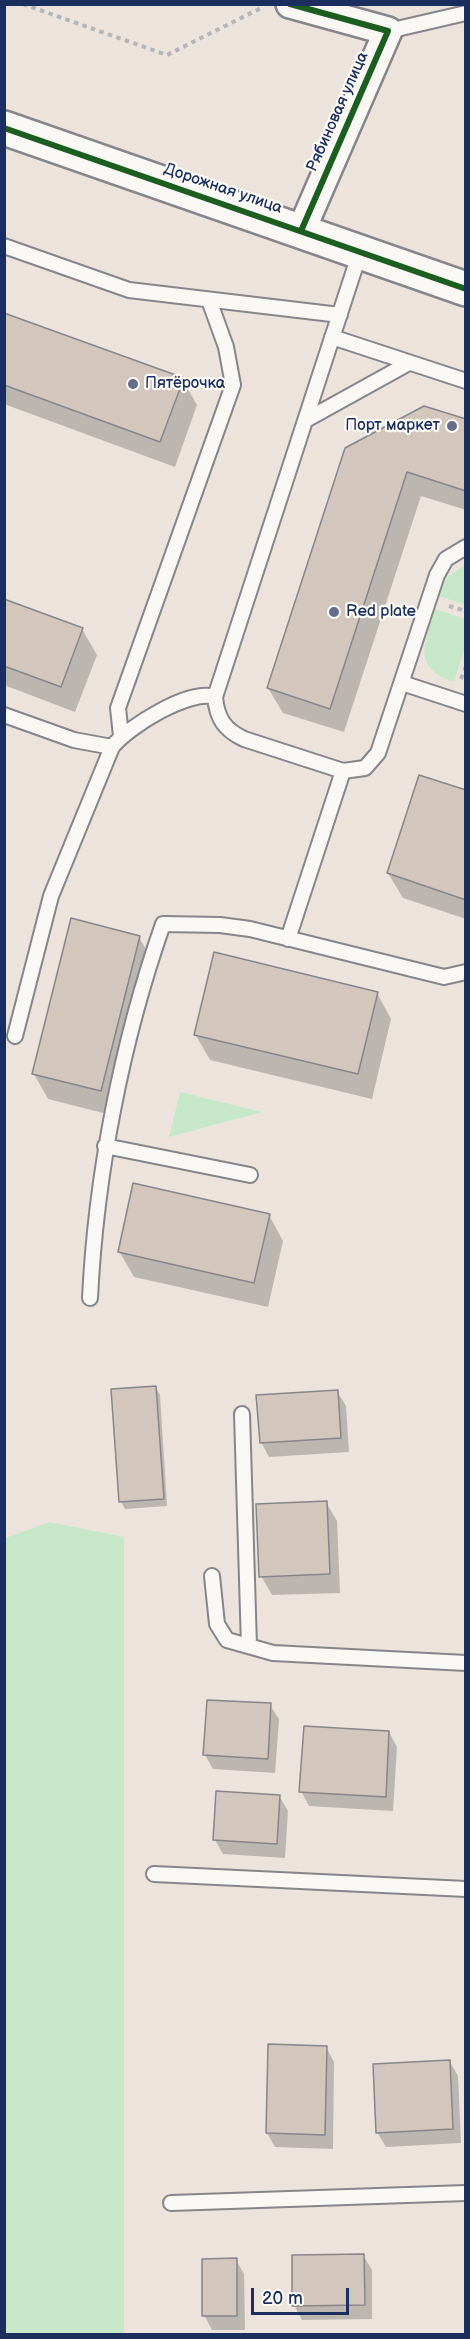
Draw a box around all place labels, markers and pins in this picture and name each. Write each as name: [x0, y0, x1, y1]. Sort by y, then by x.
place label: Пятёрочка: [145, 374, 225, 394]
marker: Пятёрочка: [126, 377, 140, 391]
place label: Порт маркет: [345, 416, 440, 436]
marker: Порт маркет: [445, 419, 459, 433]
place label: Red plate: [346, 602, 416, 622]
marker: Red plate: [327, 605, 341, 619]

